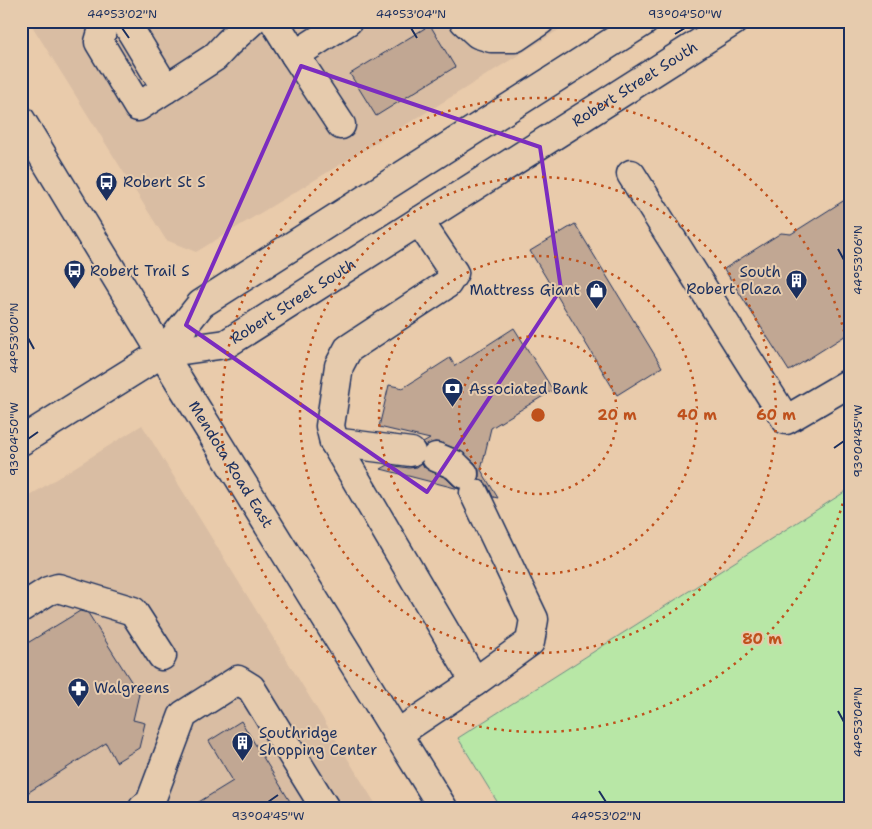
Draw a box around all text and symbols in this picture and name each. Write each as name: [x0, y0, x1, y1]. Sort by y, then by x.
text: 44°53'02"N: [87, 6, 157, 22]
text: 44°53'04"N: [376, 6, 446, 22]
text: 93°04'50"W: [648, 6, 722, 22]
street label: Robert Street South: [568, 37, 701, 131]
bus stop icon: Robert St S: [95, 170, 119, 201]
place label: Robert St S: [123, 172, 206, 192]
text: 44°53'06"N: [850, 225, 866, 295]
street label: Robert Street South: [226, 254, 360, 349]
bus stop icon: Robert Trail S: [62, 259, 86, 290]
place label: Robert Trail S: [90, 261, 190, 281]
place label: South Robert Plaza: [686, 262, 782, 299]
building icon: South Robert Plaza: [785, 269, 809, 300]
shop icon: Mattress Giant: [584, 278, 608, 309]
place label: Mattress Giant: [469, 280, 580, 300]
text: 44°53'00"N: [6, 302, 22, 374]
bank icon: Associated Bank: [441, 377, 465, 408]
place label: Associated Bank: [469, 379, 588, 399]
street label: Mendota Road East: [184, 397, 278, 532]
text: 93°04'50"W: [6, 402, 22, 476]
text: 93°04'45"W: [850, 404, 866, 478]
text: 20 m: [597, 405, 637, 425]
text: 40 m: [677, 405, 717, 425]
text: 60 m: [756, 405, 796, 425]
centre of rings: [529, 406, 547, 424]
text: 80 m: [742, 629, 782, 649]
pharmacy icon: Walgreens: [66, 676, 90, 707]
place label: Walgreens: [94, 678, 170, 698]
text: 44°53'04"N: [850, 687, 866, 757]
place label: Southridge Shopping Center: [259, 723, 377, 760]
building icon: Southridge Shopping Center: [231, 730, 255, 761]
text: 93°04'45"W: [231, 808, 305, 824]
text: 44°53'02"N: [571, 808, 641, 824]

